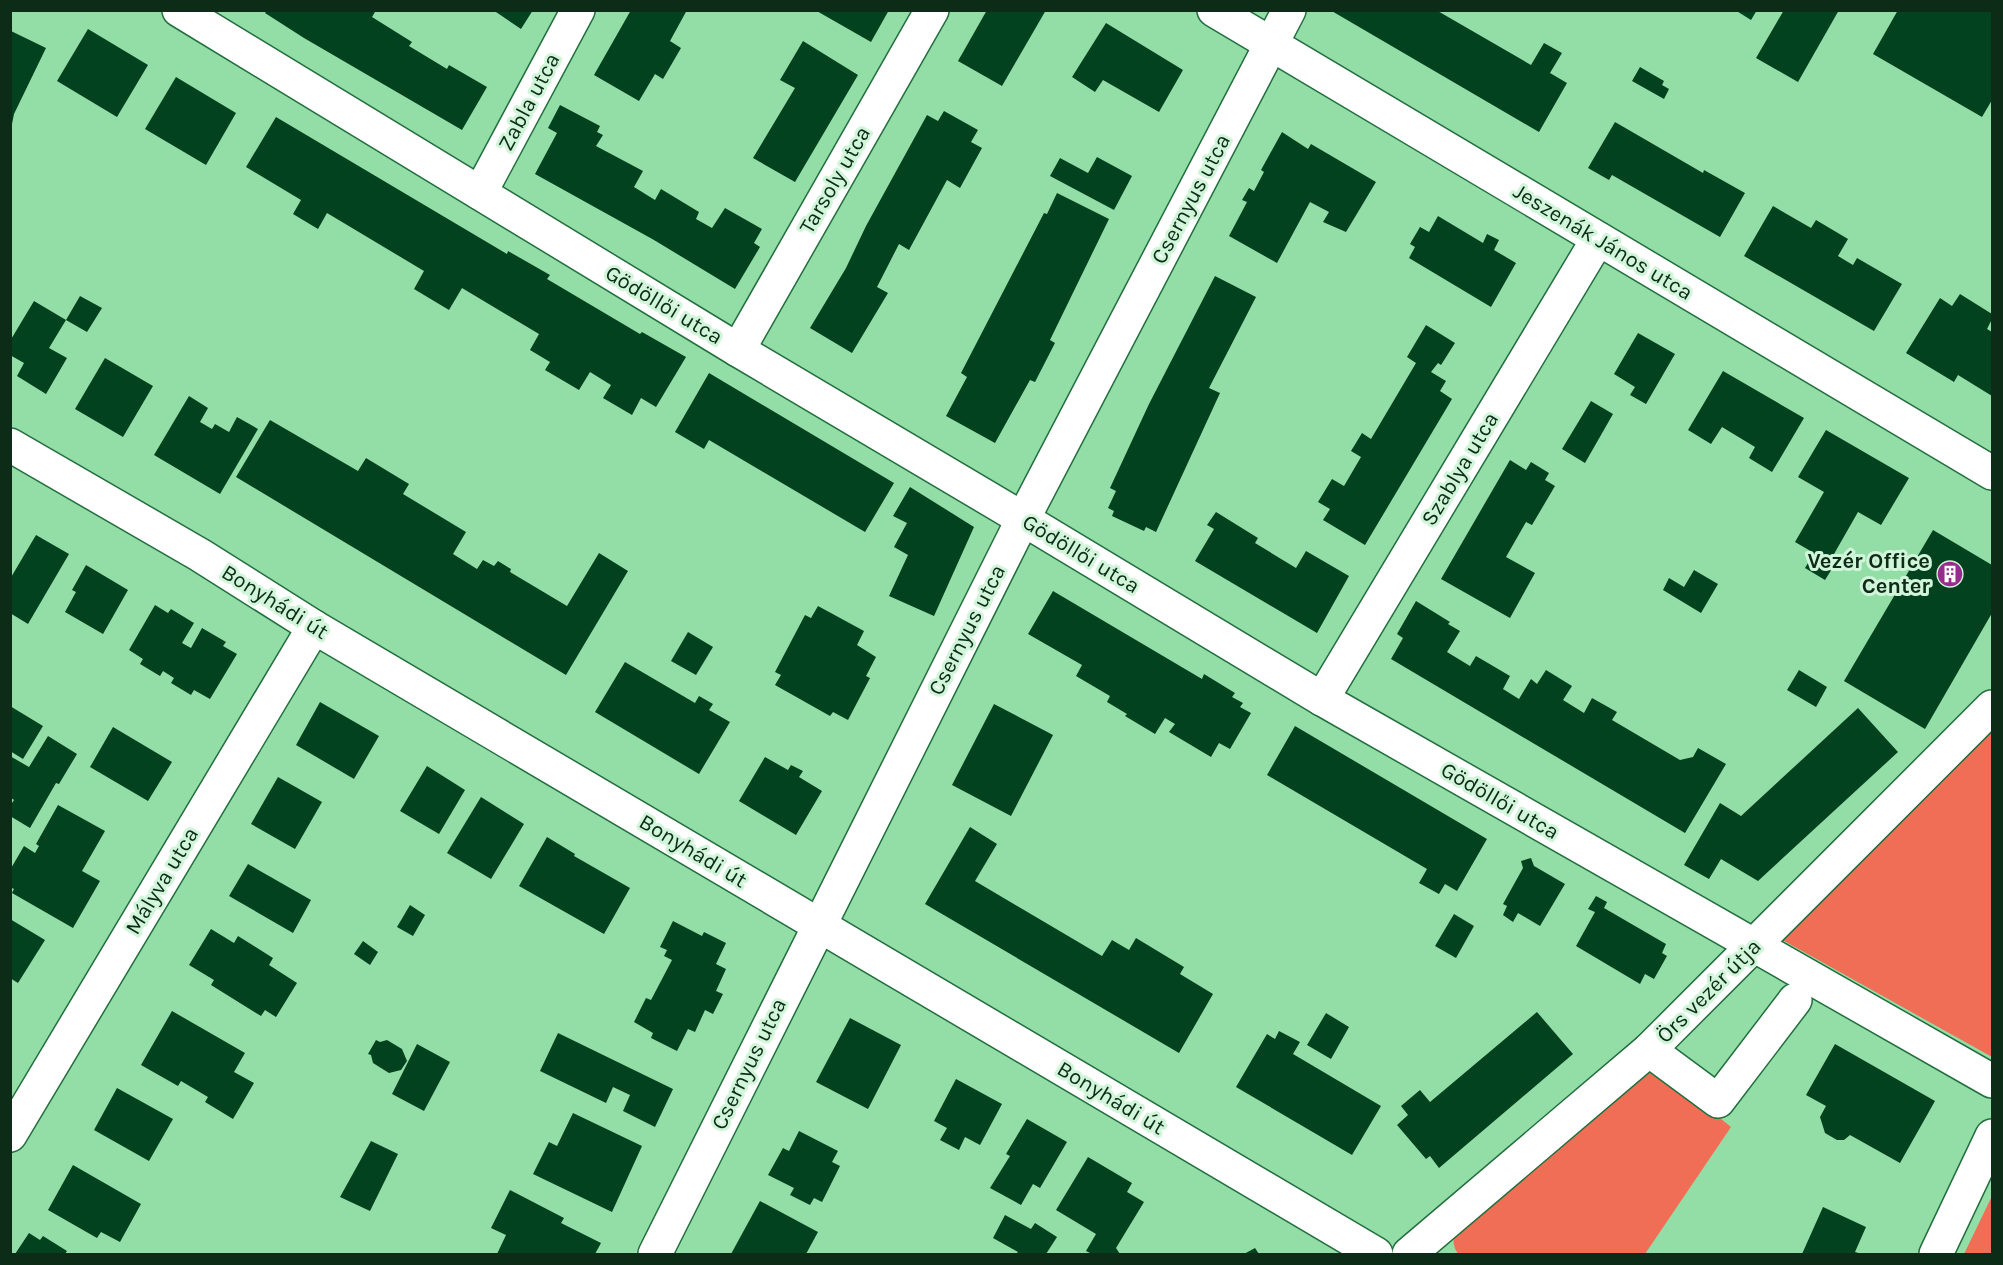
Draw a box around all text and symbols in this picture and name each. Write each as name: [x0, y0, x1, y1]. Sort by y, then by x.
street label: Zabla utca: [492, 49, 566, 155]
street label: Tarsoly utca: [794, 122, 876, 238]
street label: Csernyus utca: [1146, 130, 1236, 268]
street label: Jeszenák János utca: [1509, 178, 1697, 306]
street label: Gödöllői utca: [601, 260, 727, 350]
street label: Szablya utca: [1416, 408, 1504, 530]
street label: Gödöllői utca: [1018, 509, 1144, 599]
place label: Vezér Office Center: [1807, 548, 1930, 599]
street label: Bonyhádi út: [217, 559, 333, 645]
building icon: Vezér Office Center: [1935, 559, 1965, 589]
street label: Csernyus utca: [923, 560, 1011, 700]
street label: Gödöllői utca: [1436, 757, 1564, 845]
street label: Bonyhádi út: [634, 809, 752, 893]
street label: Mályva utca: [120, 823, 204, 939]
street label: Örs vezér útja: [1651, 933, 1767, 1049]
street label: Csernyus utca: [706, 994, 792, 1134]
street label: Bonyhádi út: [1052, 1056, 1170, 1140]

